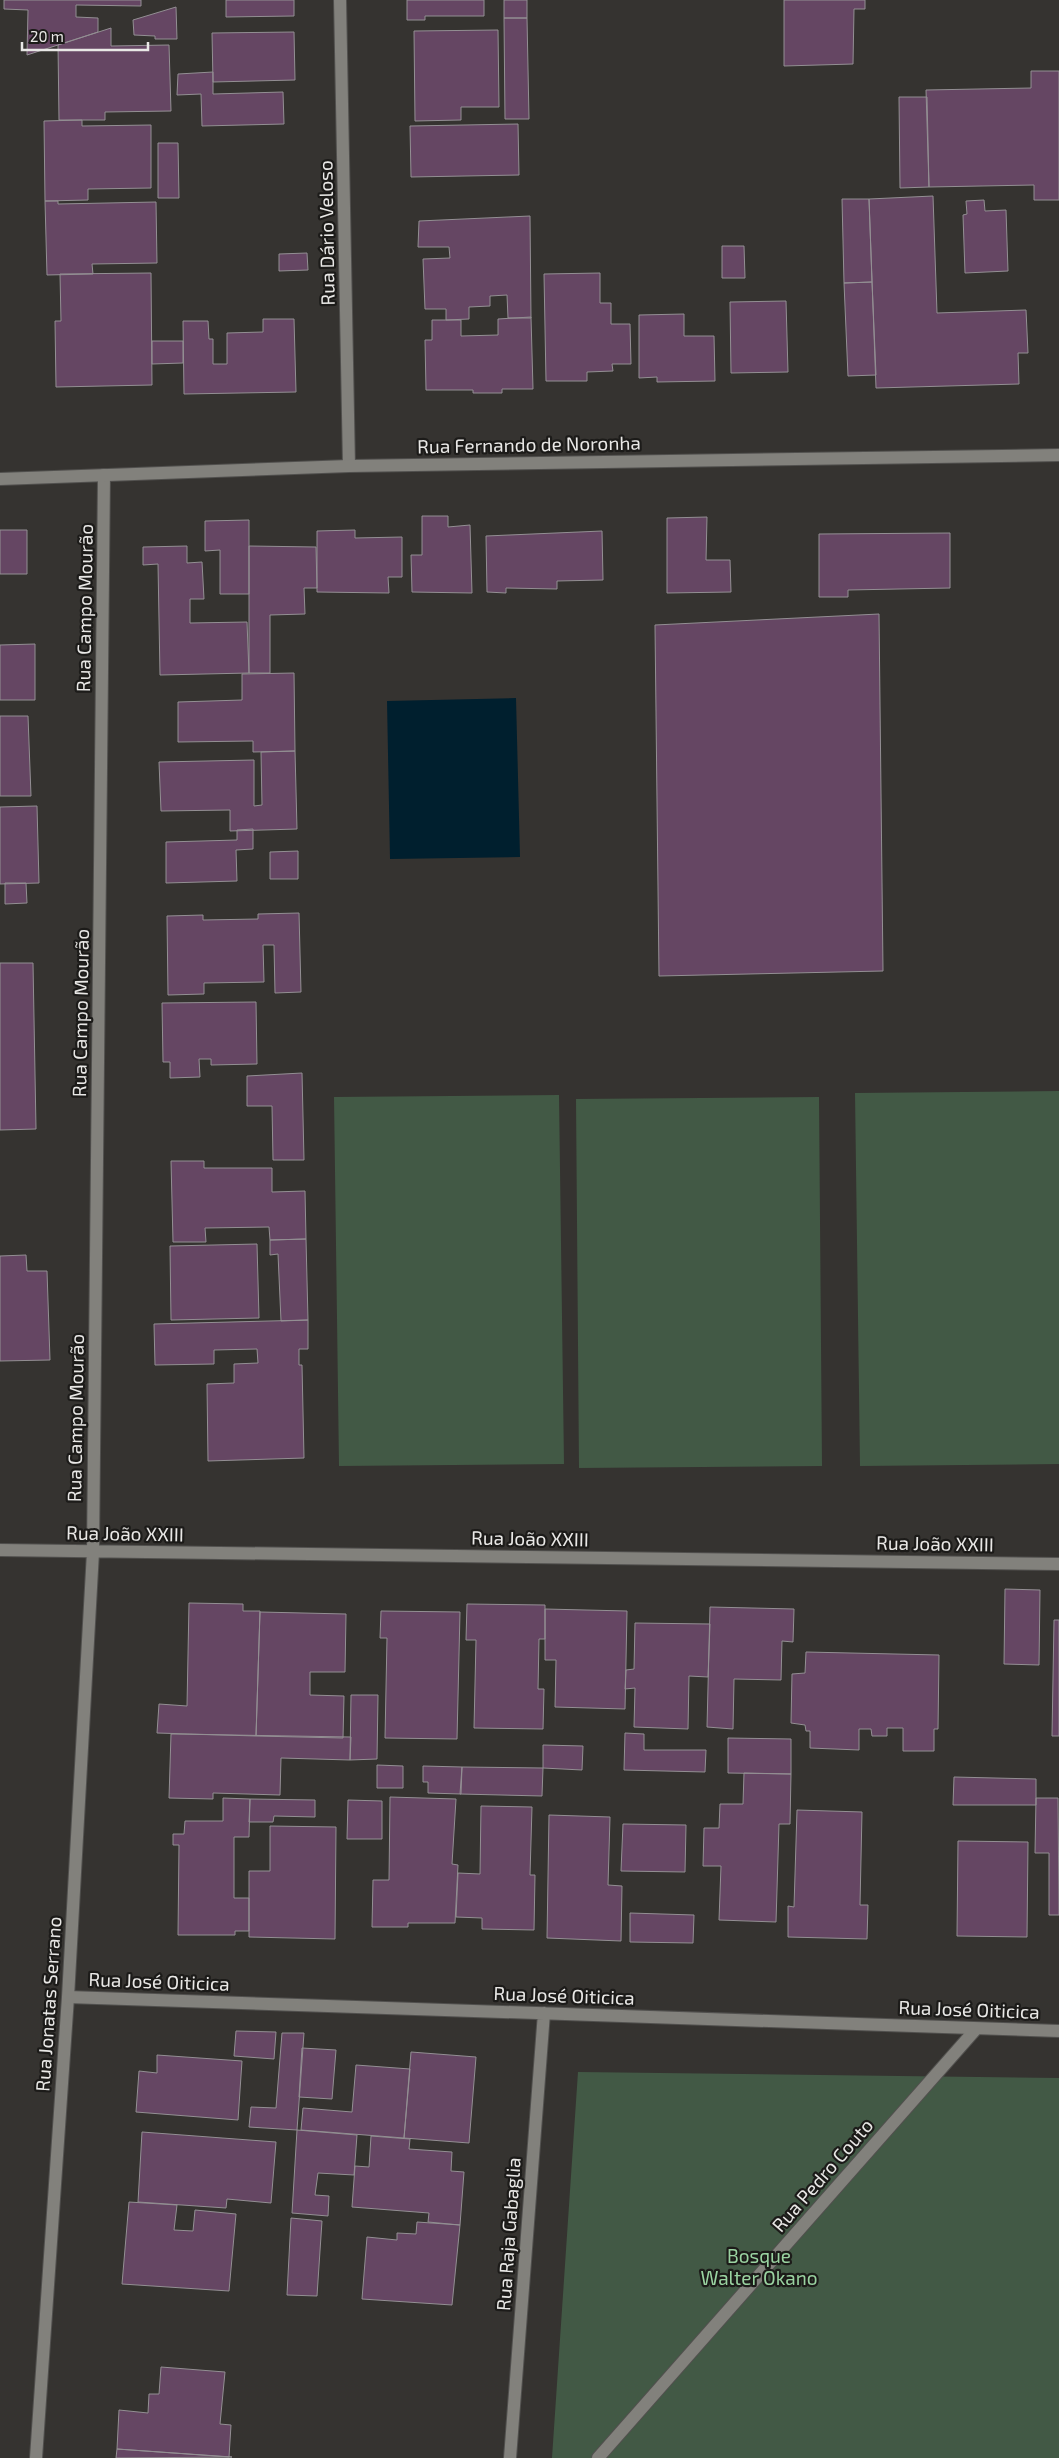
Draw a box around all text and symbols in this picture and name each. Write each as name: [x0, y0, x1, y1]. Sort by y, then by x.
scale bar: [22, 20, 149, 52]
text: 20 m: [30, 27, 64, 45]
street label: Rua Dário Veloso: [313, 160, 339, 306]
street label: Rua Fernando de Noronha: [417, 431, 641, 457]
street label: Rua Campo Mourão: [71, 524, 97, 692]
street label: Rua Campo Mourão: [67, 929, 93, 1097]
street label: Rua Campo Mourão: [62, 1334, 88, 1502]
street label: Rua João XXIII: [66, 1520, 184, 1546]
street label: Rua João XXIII: [471, 1525, 589, 1551]
street label: Rua João XXIII: [876, 1530, 994, 1556]
street label: Rua Jonatas Serrano: [30, 1916, 66, 2092]
street label: Rua José Oiticica: [88, 1967, 230, 1995]
street label: Rua José Oiticica: [493, 1981, 635, 2009]
street label: Rua José Oiticica: [898, 1995, 1040, 2023]
street label: Rua Pedro Couto: [767, 2114, 877, 2236]
street label: Rua Raja Gabaglia: [491, 2156, 525, 2312]
park label: Bosque Walter Okano: [700, 2244, 818, 2289]

